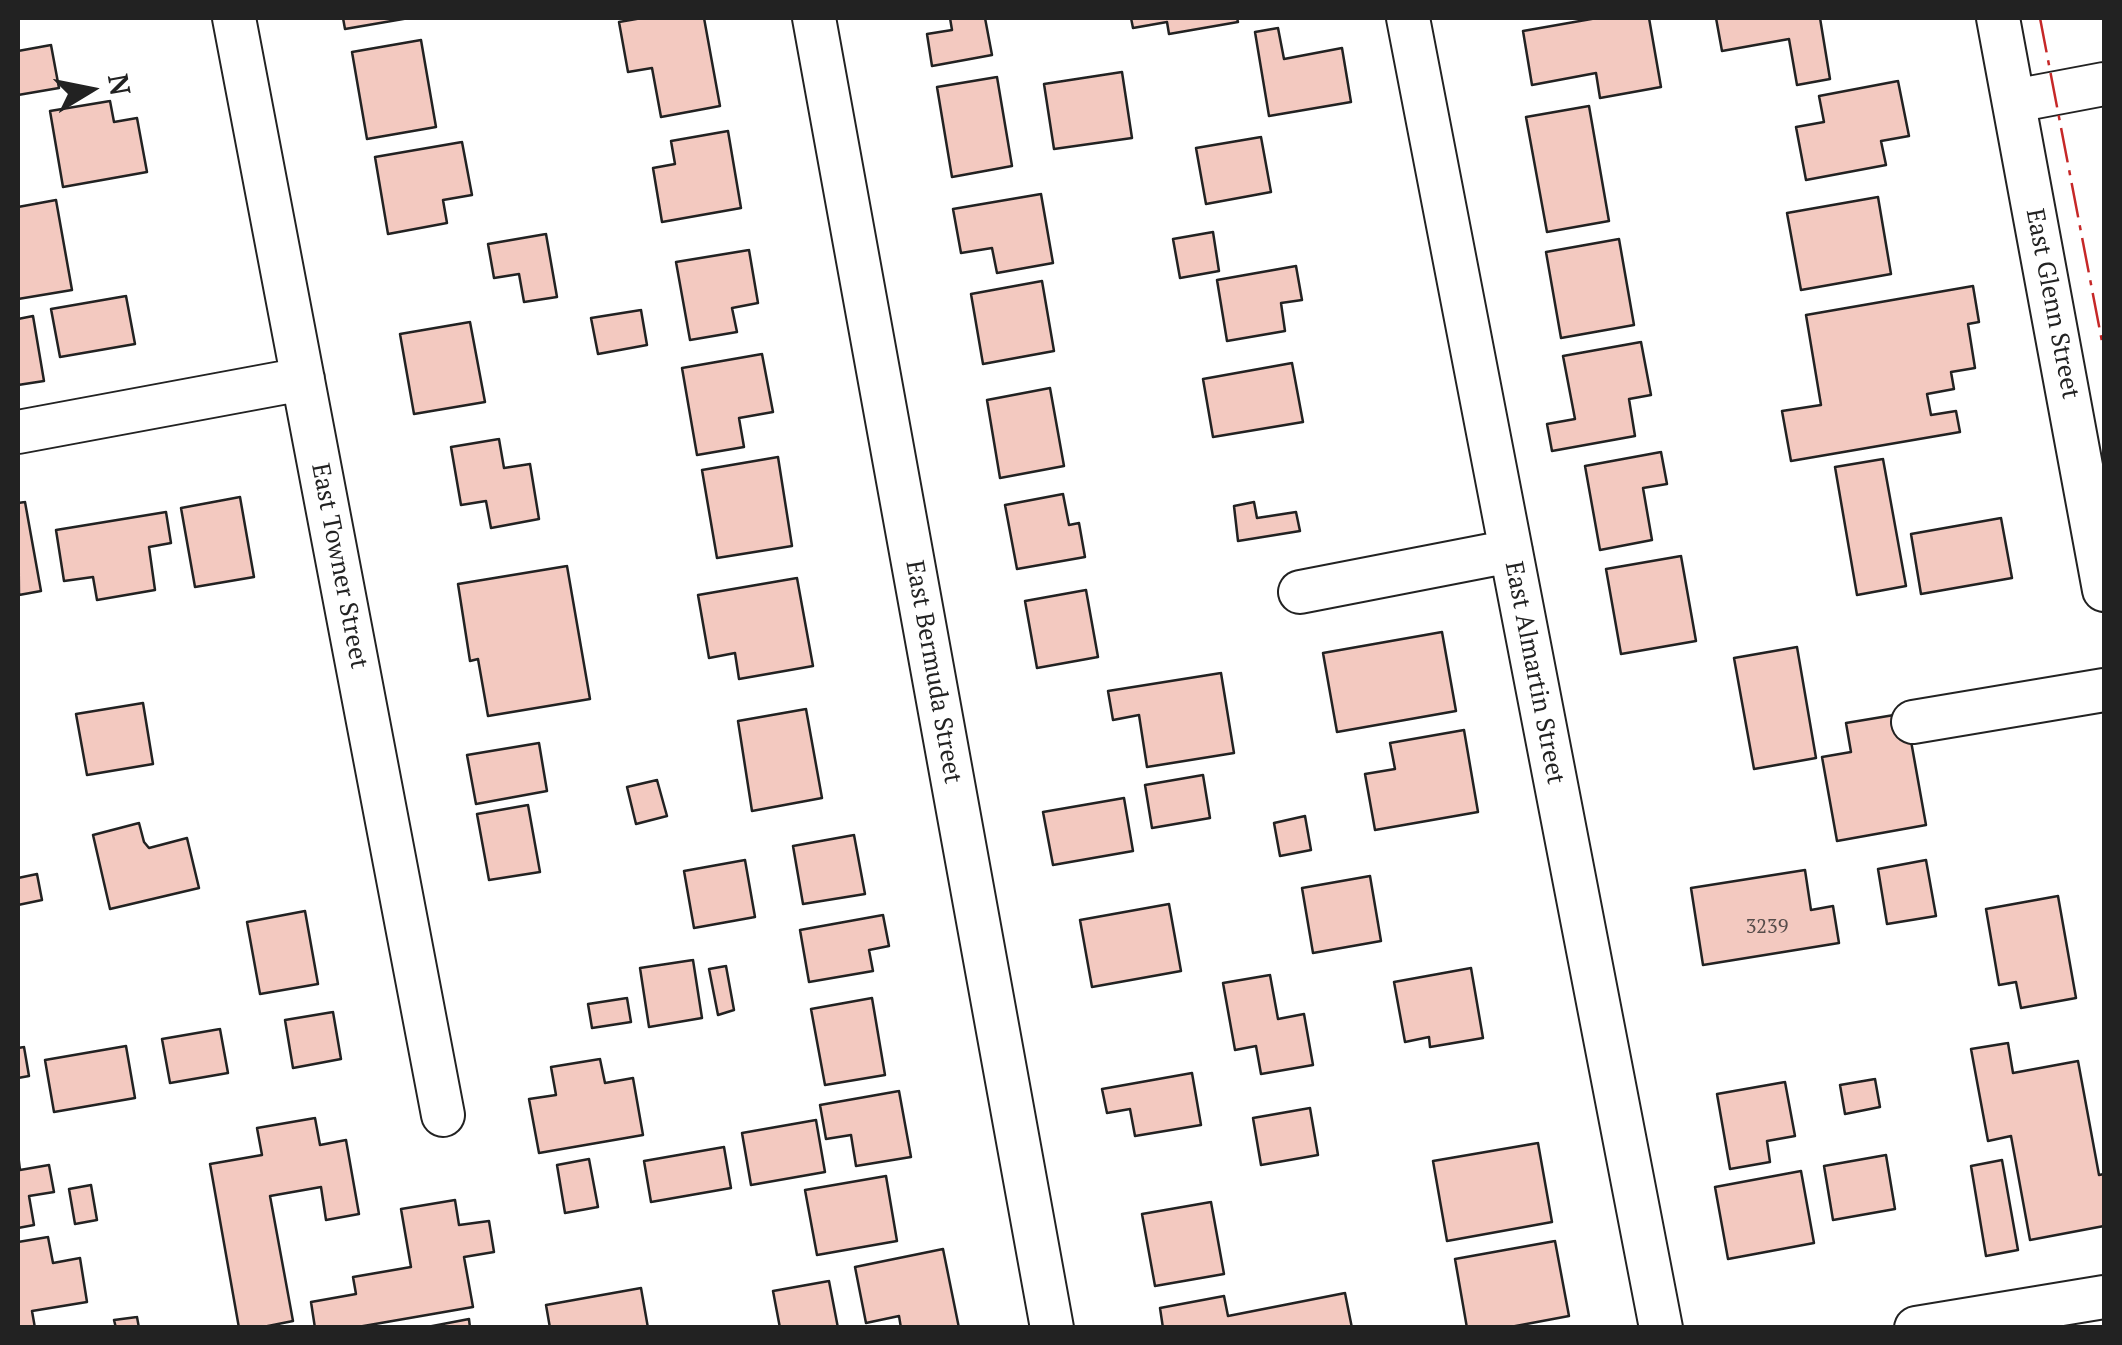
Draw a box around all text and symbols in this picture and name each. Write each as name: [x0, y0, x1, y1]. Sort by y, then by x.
north arrow: [40, 40, 140, 140]
text: N: [100, 71, 140, 98]
street label: East Glenn Street: [2019, 206, 2085, 402]
street label: East Towner Street: [304, 461, 374, 671]
street label: East Bermuda Street: [899, 558, 967, 786]
street label: East Almartin Street: [1498, 559, 1570, 787]
house number: 3239: [1746, 915, 1788, 939]

